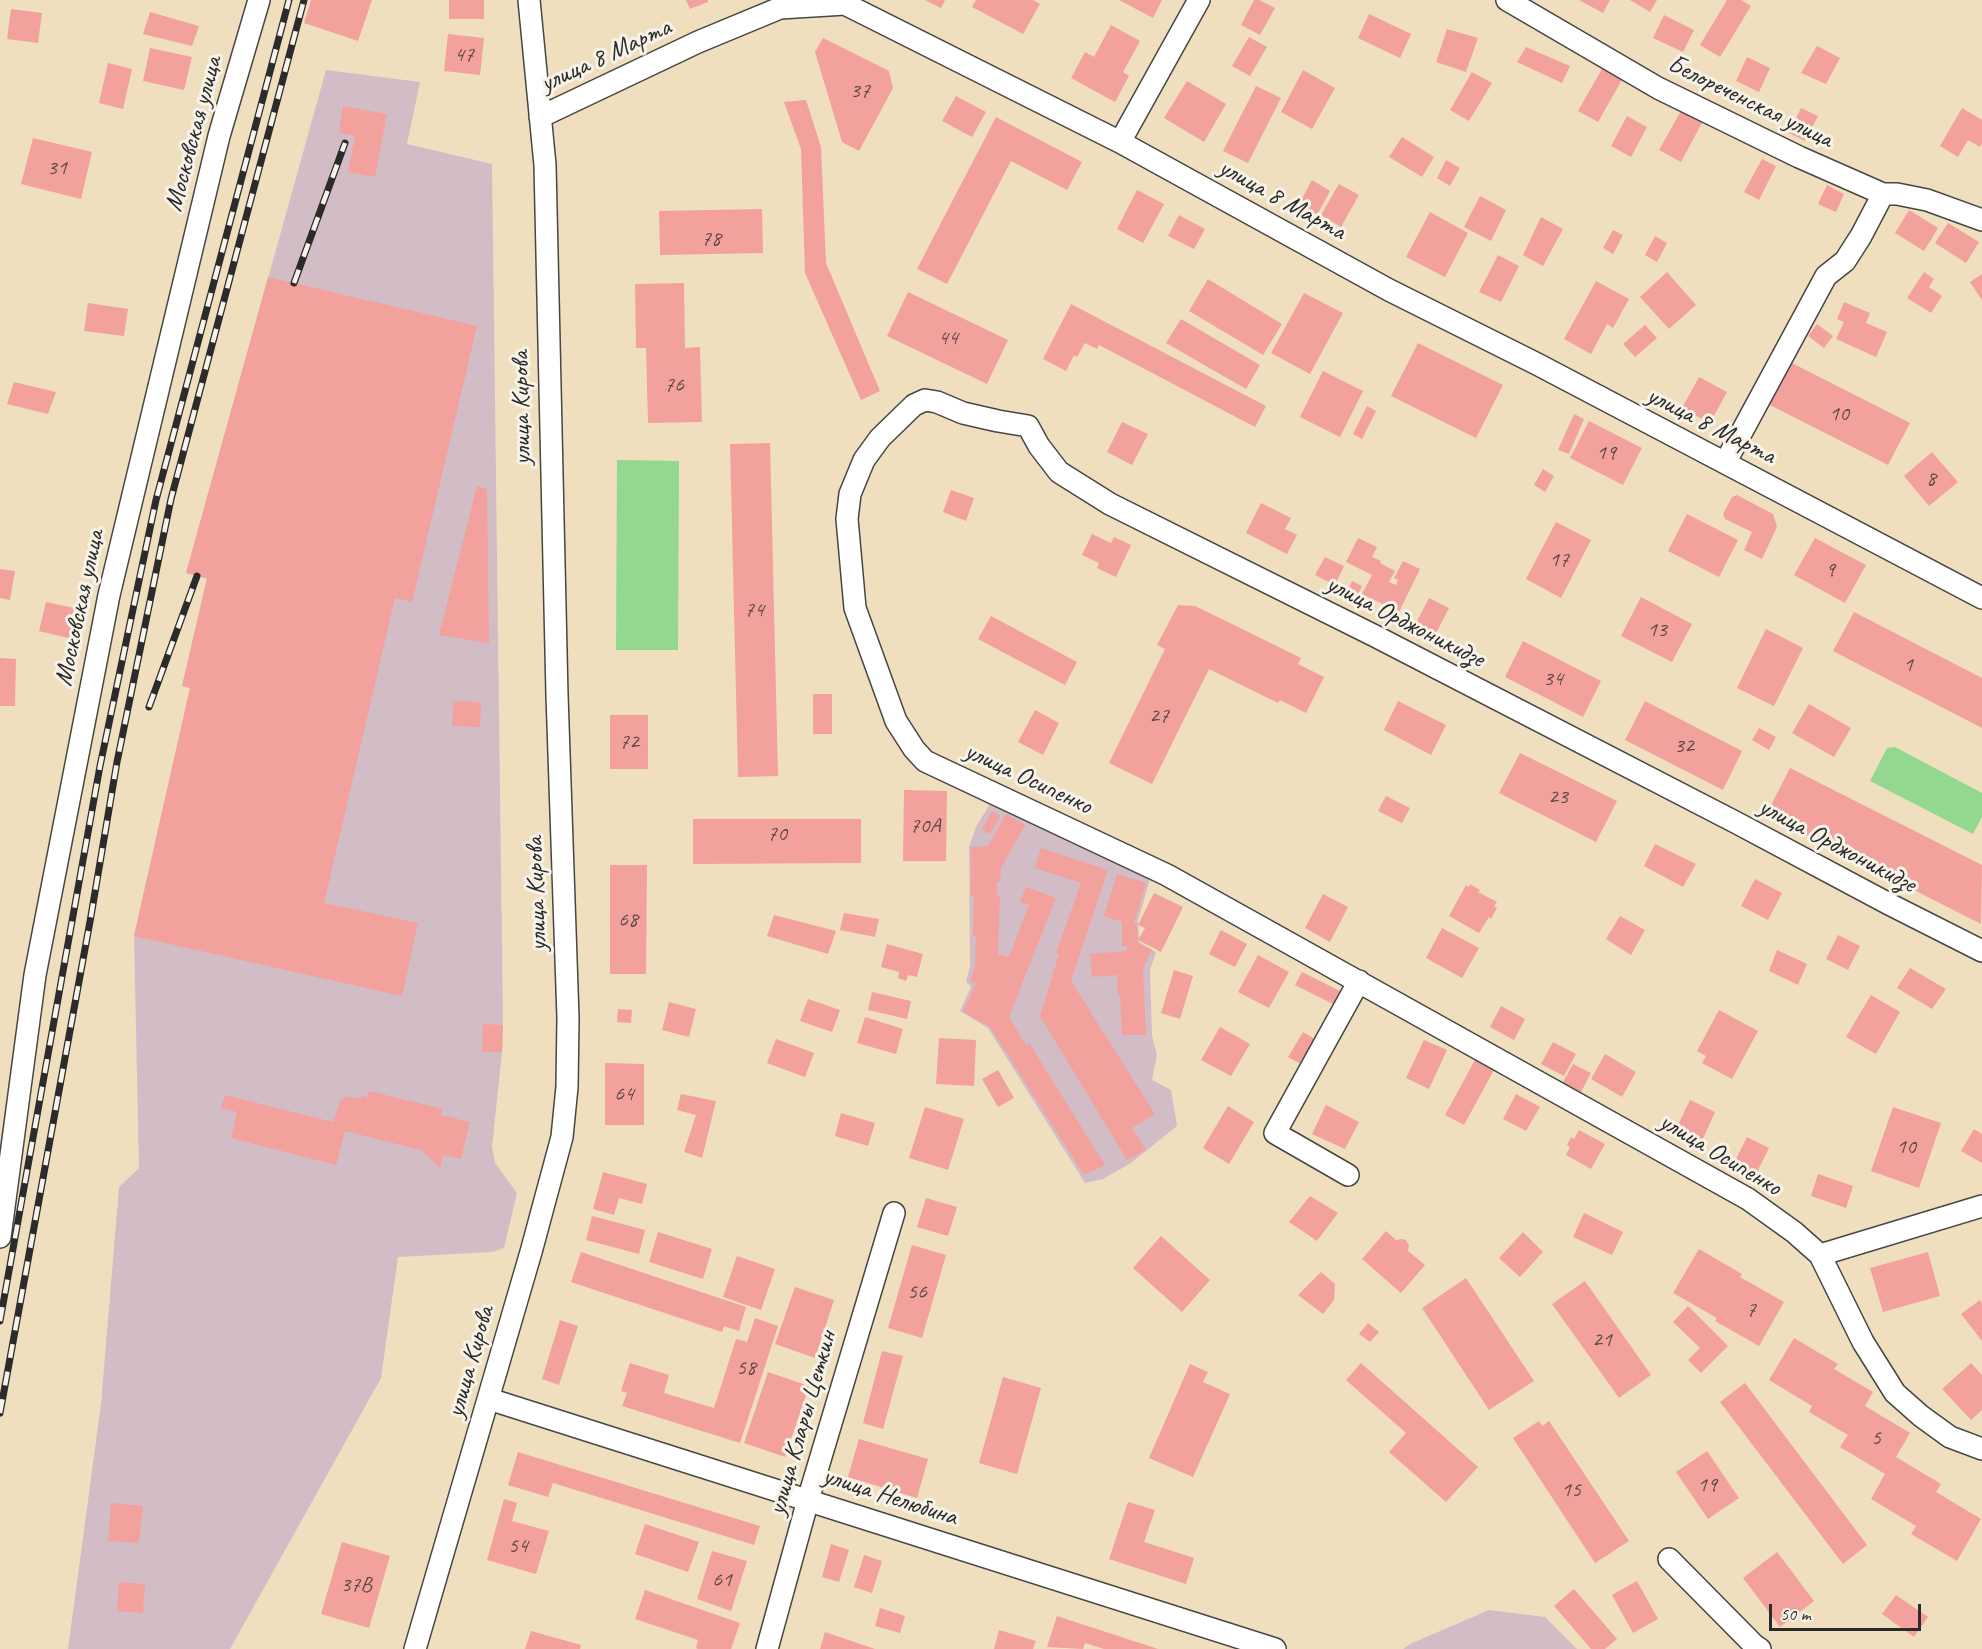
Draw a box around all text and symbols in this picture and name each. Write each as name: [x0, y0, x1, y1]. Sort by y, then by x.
street label: улица 8 Марта: [536, 12, 676, 100]
house number: 47: [454, 42, 474, 68]
street label: Белореченская улица: [1662, 49, 1838, 155]
street label: Московская улица: [158, 53, 230, 215]
house number: 37: [850, 78, 870, 104]
street label: улица 8 Марта: [1213, 152, 1351, 248]
house number: 31: [47, 155, 67, 181]
house number: 78: [701, 226, 721, 252]
house number: 44: [938, 325, 958, 351]
street label: улица Кирова: [505, 351, 539, 465]
house number: 76: [664, 372, 684, 398]
street label: улица 8 Марта: [1641, 380, 1781, 472]
house number: 10: [1829, 401, 1849, 427]
house number: 19: [1596, 440, 1616, 466]
house number: 8: [1926, 466, 1936, 492]
street label: Московская улица: [48, 527, 112, 689]
house number: 17: [1549, 547, 1569, 573]
house number: 9: [1825, 557, 1835, 583]
street label: улица Орджоникидзе: [1321, 569, 1489, 675]
house number: 74: [744, 597, 764, 623]
house number: 13: [1647, 617, 1667, 643]
house number: 1: [1903, 652, 1913, 678]
house number: 34: [1543, 666, 1563, 692]
house number: 27: [1149, 703, 1169, 729]
house number: 72: [619, 729, 639, 755]
house number: 32: [1674, 733, 1694, 759]
street label: улица Осипенко: [960, 736, 1096, 822]
house number: 23: [1548, 784, 1568, 810]
street label: улица Орджоникидзе: [1753, 792, 1921, 900]
house number: 70А: [910, 813, 940, 839]
house number: 70: [767, 821, 787, 847]
street label: улица Кирова: [519, 836, 555, 952]
house number: 68: [618, 907, 638, 933]
house number: 64: [614, 1081, 634, 1107]
street label: улица Осипенко: [1653, 1106, 1787, 1204]
house number: 10: [1896, 1134, 1916, 1160]
house number: 56: [907, 1279, 927, 1305]
house number: 7: [1746, 1297, 1756, 1323]
street label: улица Кирова: [440, 1303, 502, 1421]
street label: улица Клары Цеткин: [762, 1327, 844, 1519]
house number: 21: [1592, 1327, 1612, 1353]
house number: 58: [736, 1355, 756, 1381]
house number: 5: [1871, 1425, 1881, 1451]
street label: улица Нелюбина: [819, 1461, 961, 1533]
house number: 19: [1697, 1472, 1717, 1498]
house number: 15: [1561, 1477, 1581, 1503]
house number: 54: [508, 1533, 528, 1559]
house number: 61: [712, 1567, 732, 1593]
house number: 37В: [340, 1572, 372, 1598]
scale bar: [1772, 1592, 1924, 1630]
text: 50 m: [1780, 1603, 1811, 1625]

